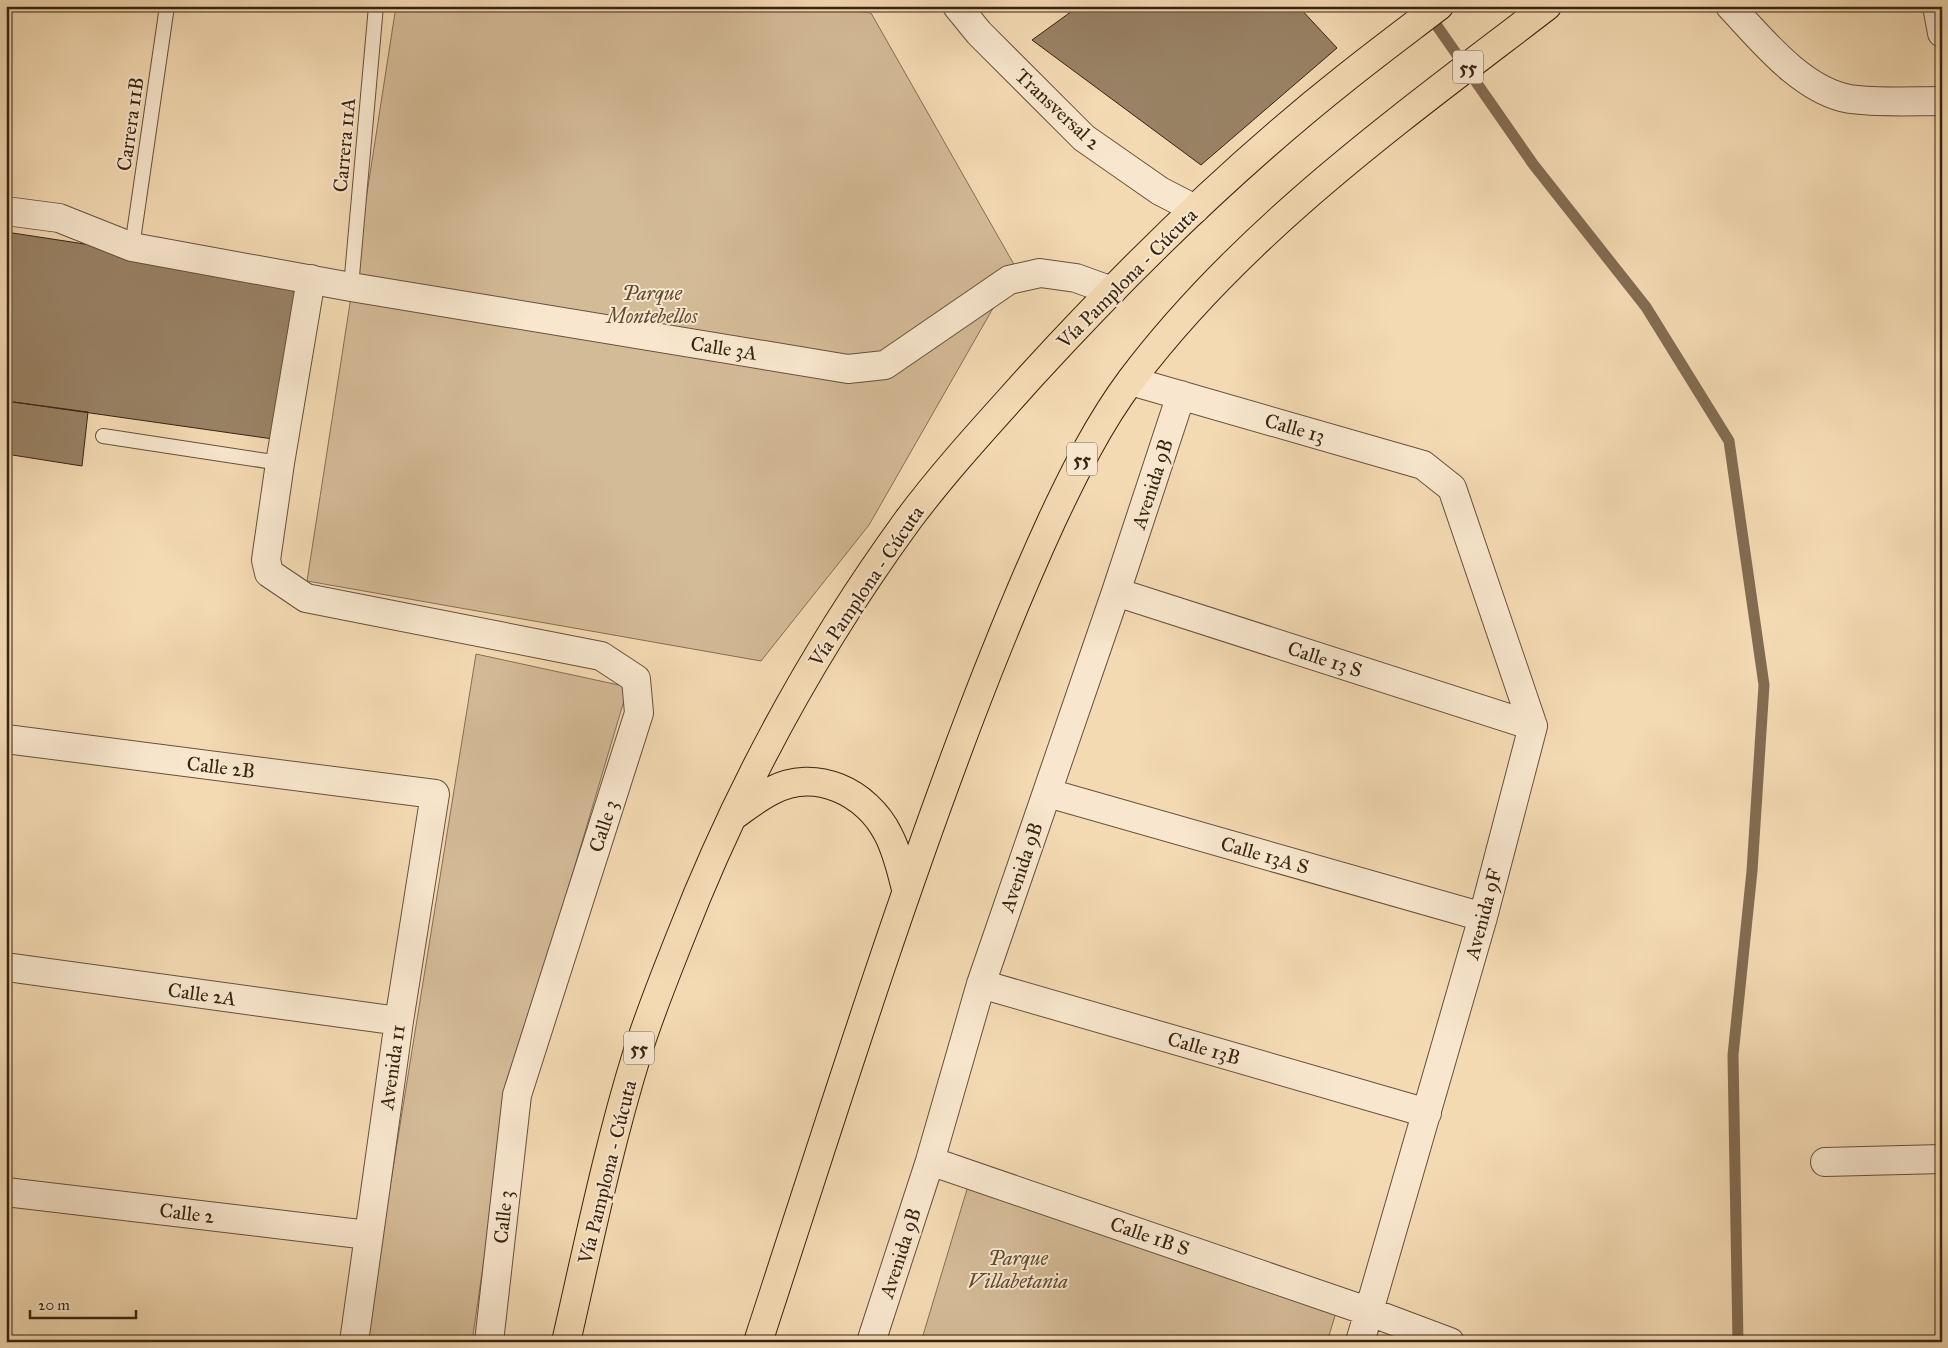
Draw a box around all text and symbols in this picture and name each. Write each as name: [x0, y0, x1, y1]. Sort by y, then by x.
road number: 55: [1453, 51, 1483, 84]
street label: Transversal 2: [1010, 63, 1106, 155]
street label: Carrera 11B: [112, 76, 148, 172]
street label: Carrera 11A: [328, 96, 360, 193]
street label: Vía Pamplona - Cúcuta: [1051, 203, 1202, 354]
park label: Parque Montebellos: [605, 281, 699, 328]
street label: Calle 3A: [689, 331, 759, 365]
street label: Calle 13: [1262, 408, 1328, 448]
street label: Avenida 9B: [1126, 436, 1178, 533]
road number: 55: [1067, 442, 1097, 476]
street label: Vía Pamplona - Cúcuta: [803, 501, 929, 672]
street label: Calle 13 S: [1285, 636, 1365, 682]
street label: Calle 2B: [186, 751, 256, 783]
street label: Calle 3: [583, 797, 623, 855]
street label: Avenida 9B: [994, 819, 1048, 916]
street label: Calle 13A S: [1218, 831, 1312, 879]
street label: Avenida 9F: [1459, 866, 1507, 963]
street label: Calle 2A: [166, 977, 238, 1011]
street label: Avenida 11: [374, 1023, 410, 1112]
street label: Calle 13B: [1165, 1026, 1243, 1070]
road number: 55: [624, 1032, 654, 1064]
street label: Vía Pamplona - Cúcuta: [572, 1077, 642, 1267]
street label: Calle 3: [488, 1189, 518, 1245]
street label: Calle 2: [158, 1198, 216, 1228]
street label: Avenida 9B: [874, 1205, 926, 1302]
street label: Calle 1B S: [1107, 1211, 1193, 1261]
park label: Parque Villabetania: [968, 1246, 1068, 1293]
scale bar: [30, 1288, 136, 1320]
text: 20 m: [38, 1296, 70, 1314]

